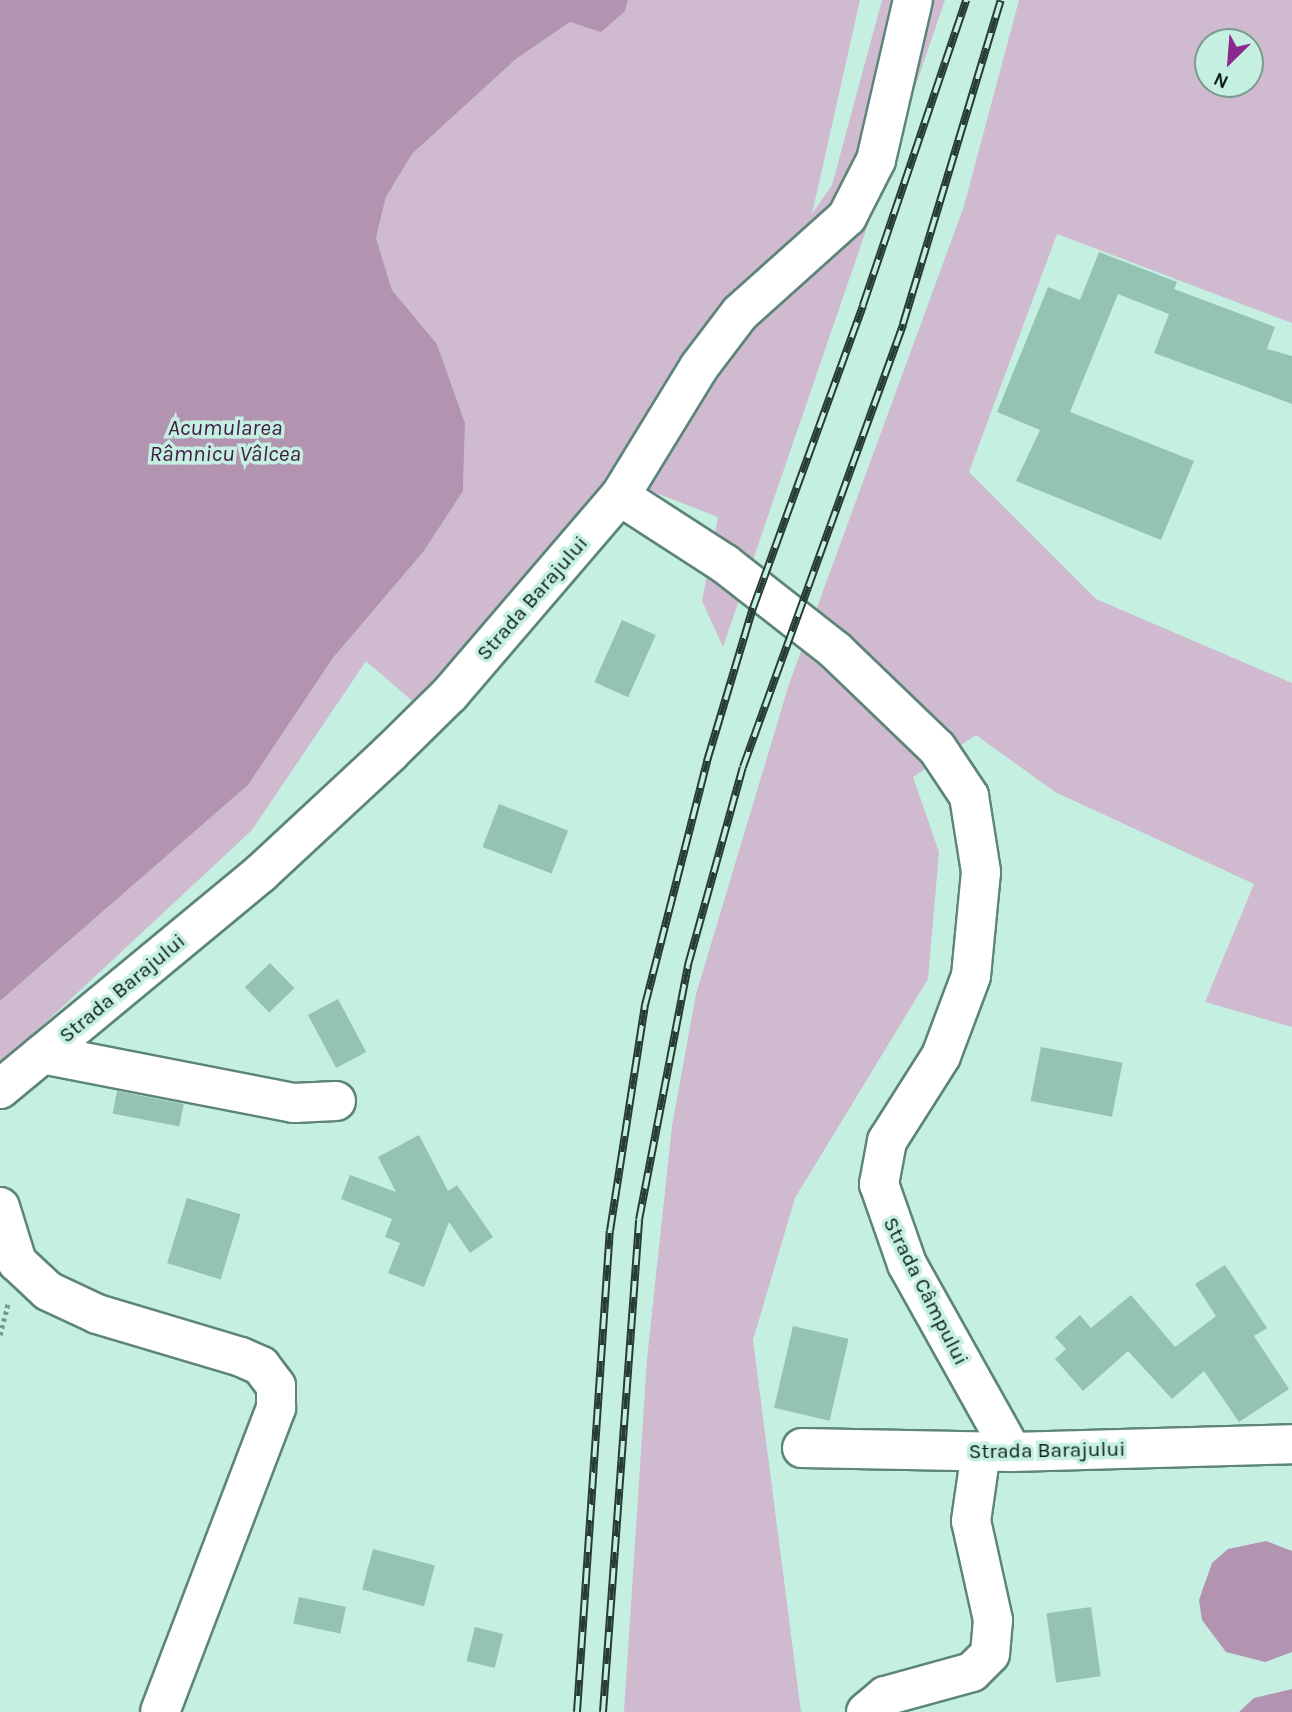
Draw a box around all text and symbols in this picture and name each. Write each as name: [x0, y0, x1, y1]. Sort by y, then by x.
north arrow: [1194, 28, 1264, 98]
text: N: [1210, 67, 1232, 93]
water label: Acumularea Râmnicu Vâlcea: [149, 414, 301, 468]
street label: Strada Barajului: [471, 531, 593, 665]
street label: Strada Barajului: [54, 928, 190, 1048]
street label: Strada Câmpului: [878, 1213, 974, 1369]
street label: Strada Barajului: [968, 1436, 1126, 1464]

